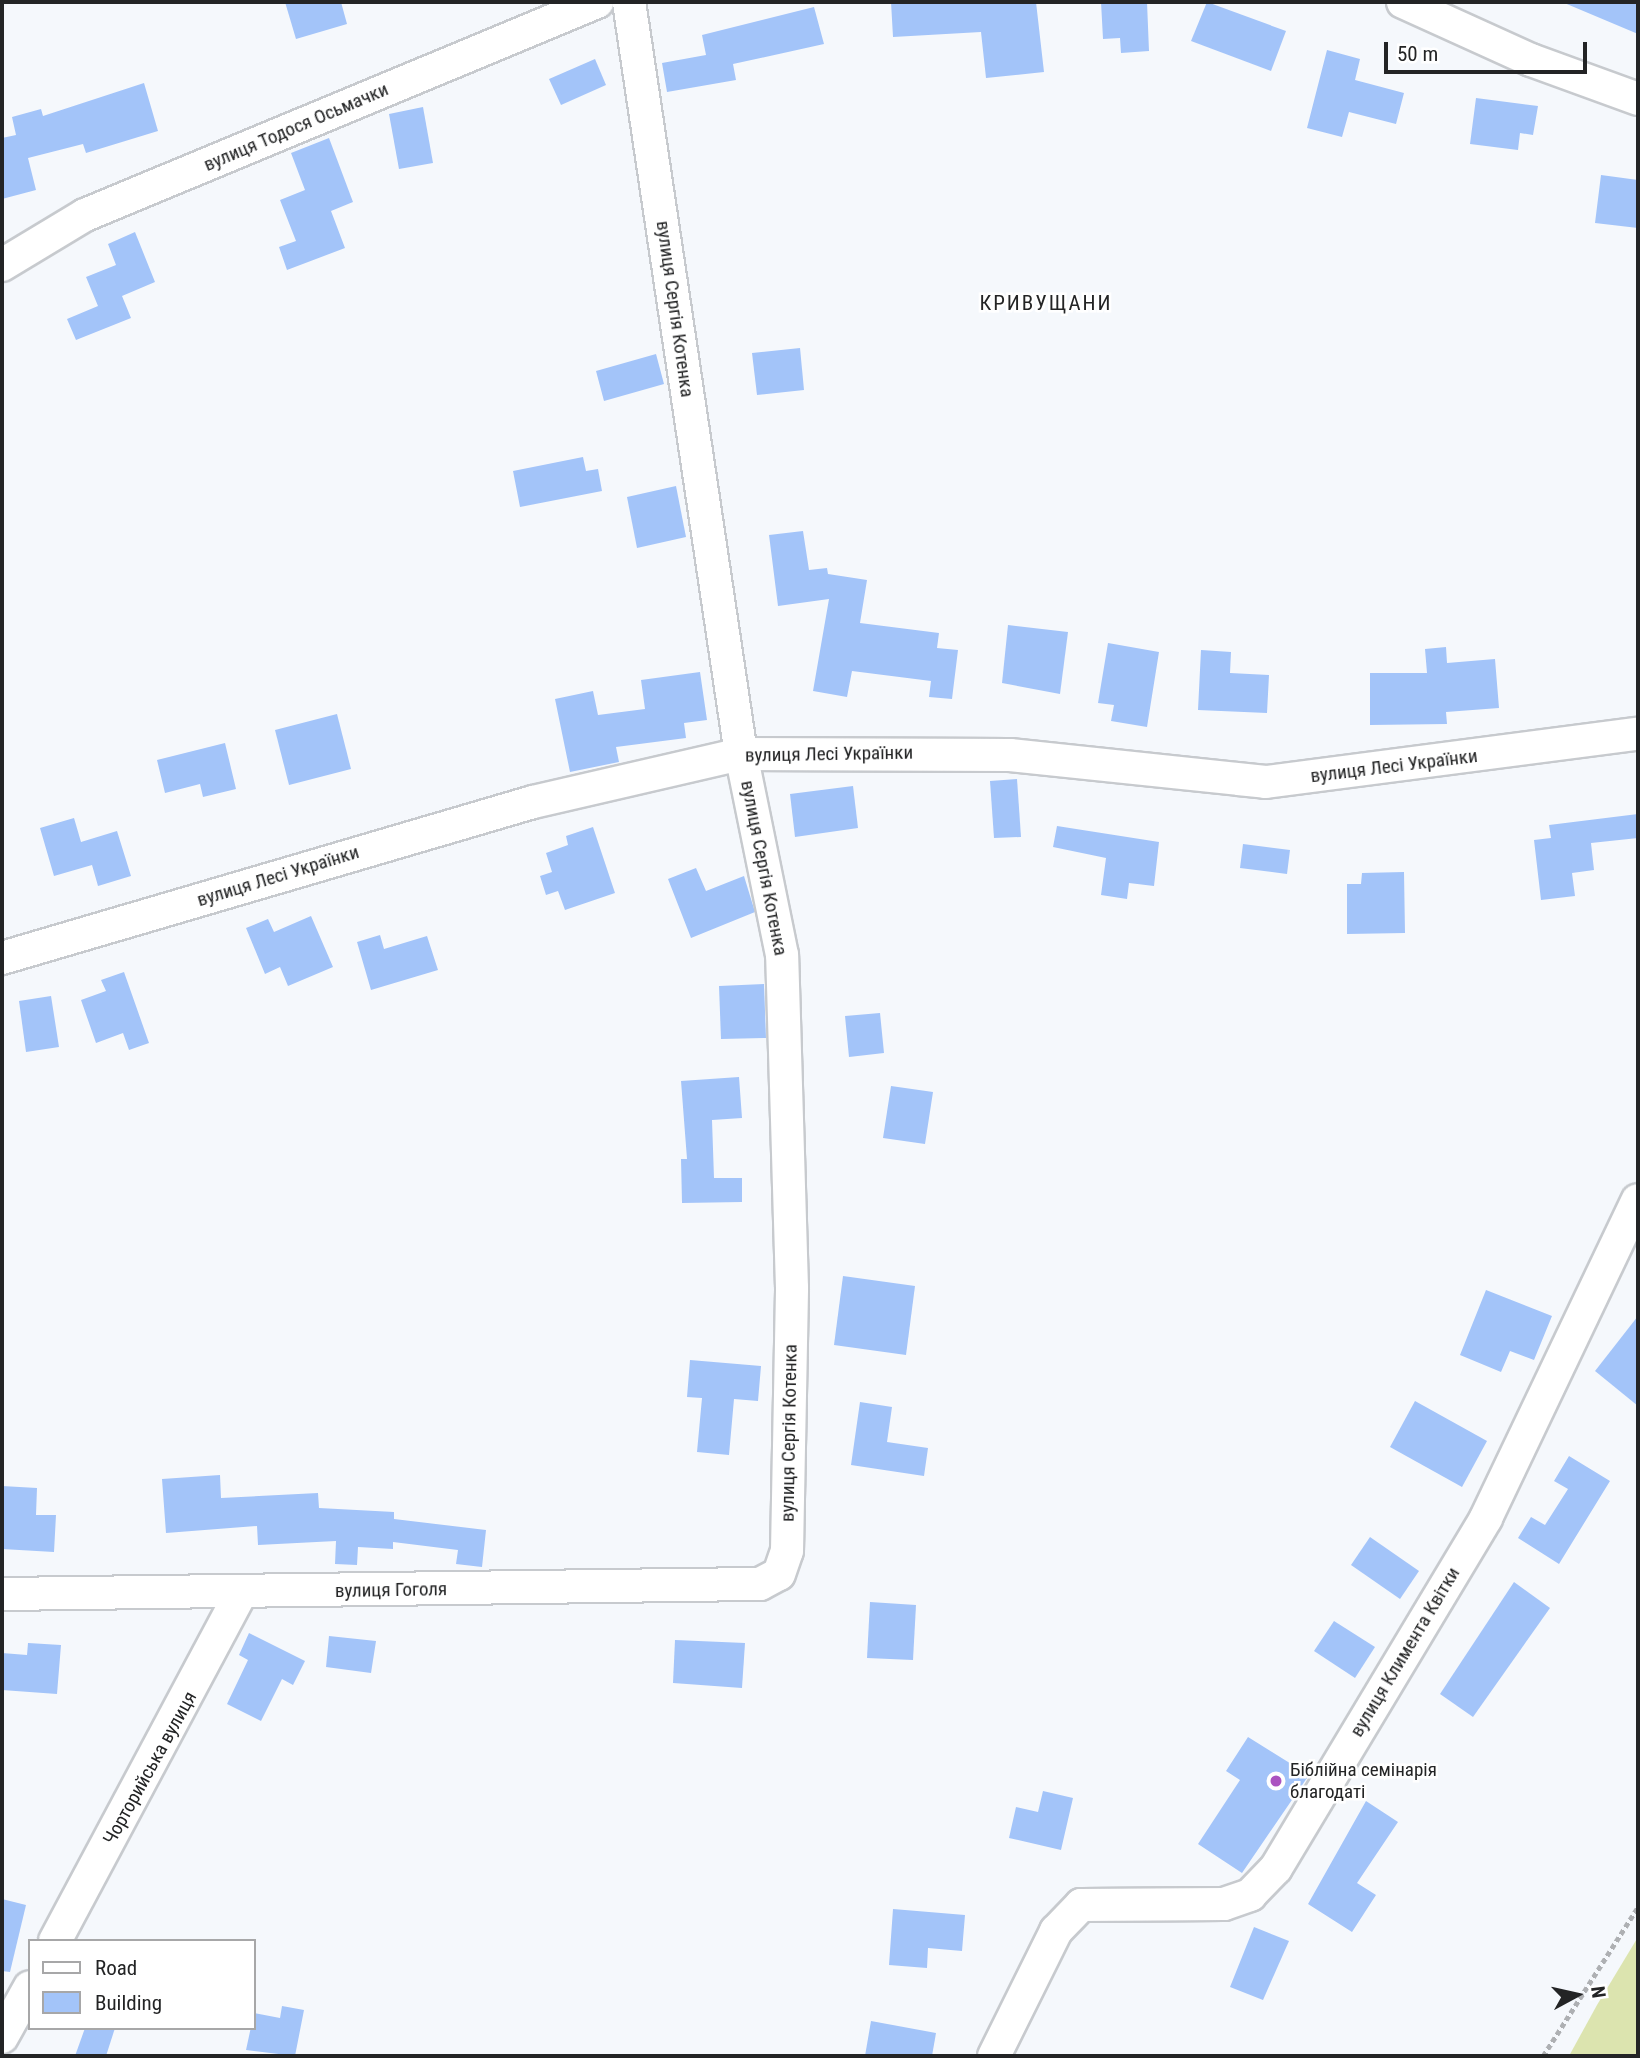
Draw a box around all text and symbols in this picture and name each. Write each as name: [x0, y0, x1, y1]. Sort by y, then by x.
scale bar: [1388, 28, 1591, 72]
text: 50 m: [1397, 42, 1438, 66]
street label: вулиця Тодося Осьмачки: [200, 78, 392, 176]
street label: вулиця Сергія Котенка: [651, 219, 699, 399]
district label: КРИВУЩАНИ: [981, 290, 1111, 316]
street label: вулиця Лесі Українки: [745, 741, 913, 767]
street label: вулиця Лесі Українки: [1309, 744, 1479, 788]
street label: вулиця Сергія Котенка: [736, 779, 792, 957]
street label: вулиця Лесі Українки: [194, 841, 362, 911]
street label: вулиця Сергія Котенка: [776, 1344, 802, 1522]
street label: вулиця Климента Квітки: [1345, 1563, 1465, 1741]
street label: вулиця Гоголя: [335, 1578, 447, 1602]
street label: Чорторийська вулиця: [98, 1687, 202, 1849]
place label: Біблійна семінарія благодаті: [1290, 1759, 1437, 1803]
marker: Біблійна семінарія благодаті: [1268, 1773, 1284, 1789]
legend: [28, 1939, 256, 2030]
text: Road: [95, 1956, 137, 1980]
north arrow: [1542, 1960, 1612, 2030]
text: N: [1586, 1985, 1610, 1999]
text: Building: [95, 1991, 162, 2015]

